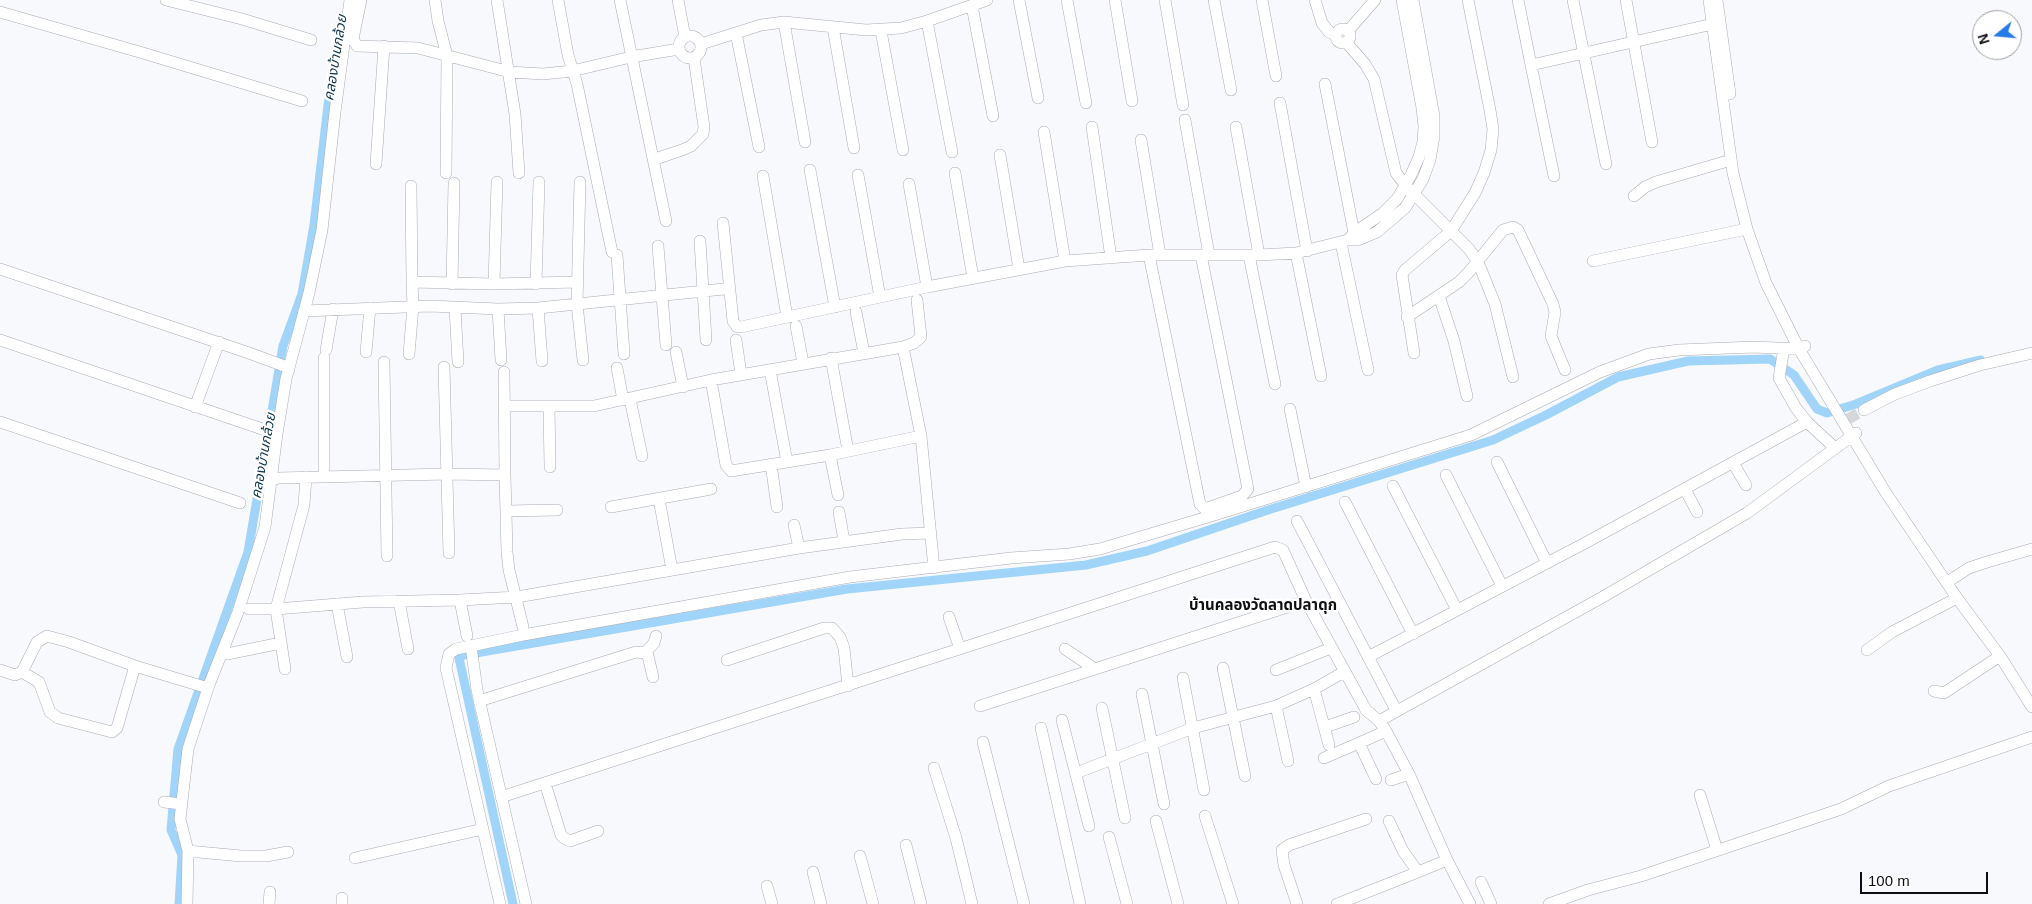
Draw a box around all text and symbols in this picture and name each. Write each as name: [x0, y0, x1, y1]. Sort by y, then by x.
north arrow: [1972, 10, 2022, 60]
water label: คลองบ้านกล้วย: [321, 14, 351, 102]
text: N: [1974, 32, 1993, 46]
water label: คลองบ้านกล้วย: [248, 412, 280, 500]
district label: บ้านคลองวัดลาดปลาดุก: [1189, 597, 1337, 615]
scale bar: [1862, 862, 1990, 894]
text: 100 m: [1868, 872, 1910, 889]

